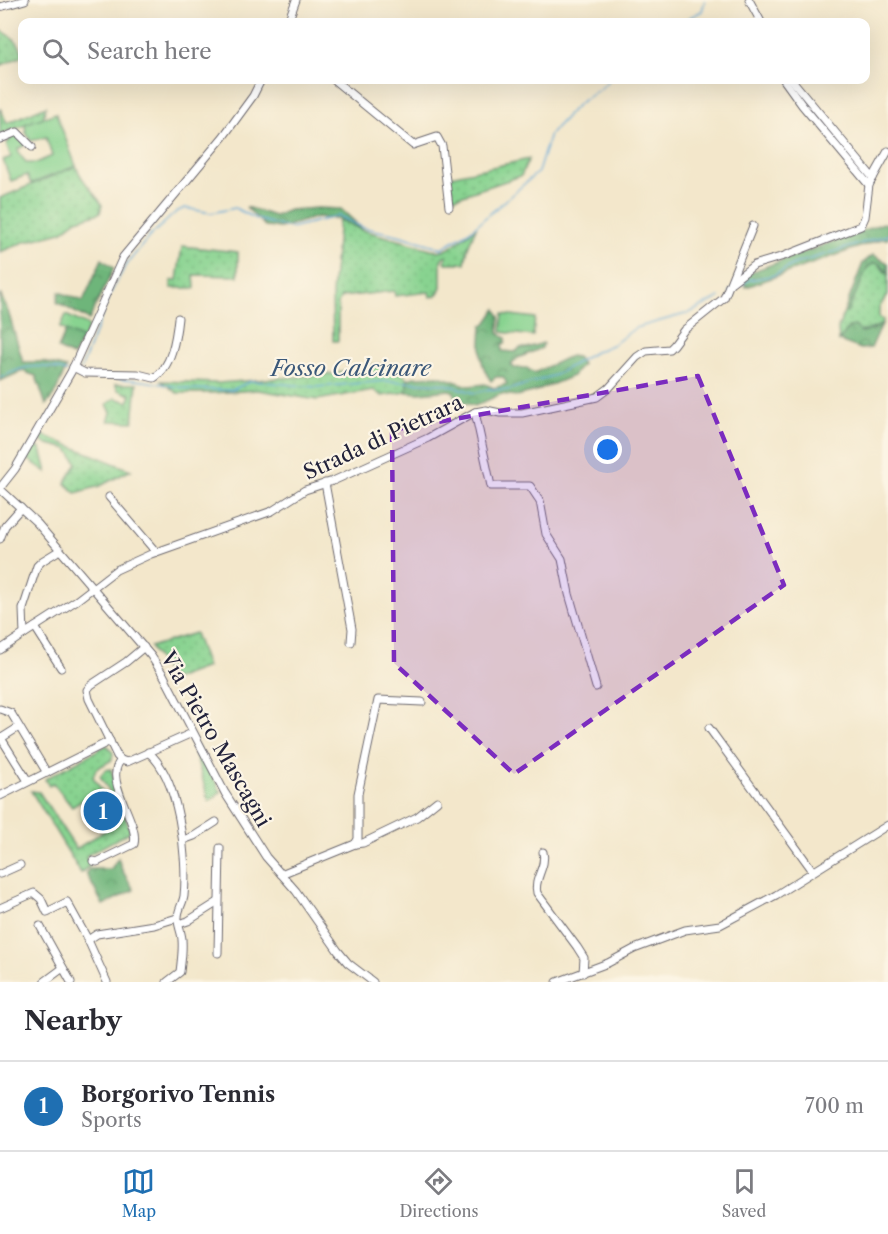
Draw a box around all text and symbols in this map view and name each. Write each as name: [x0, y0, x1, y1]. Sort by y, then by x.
search box: [18, 18, 870, 84]
icon: search: [39, 35, 72, 68]
text: Search here: [87, 38, 212, 65]
water label: Fosso Calcinare: [269, 355, 432, 382]
street label: Strada di Pietrara: [299, 389, 467, 485]
your location: [593, 435, 622, 464]
street label: Via Pietro Mascagni: [155, 646, 276, 831]
pin: 1: [84, 788, 122, 834]
text: Nearby: [24, 1005, 122, 1037]
text: Borgorivo Tennis: [81, 1081, 275, 1108]
text: 1: [39, 1094, 48, 1118]
text: 700 m: [805, 1094, 864, 1118]
text: Sports: [81, 1108, 142, 1132]
tab: Map: [122, 1165, 156, 1221]
tab: Directions: [399, 1165, 478, 1221]
tab: Saved: [722, 1165, 766, 1221]

